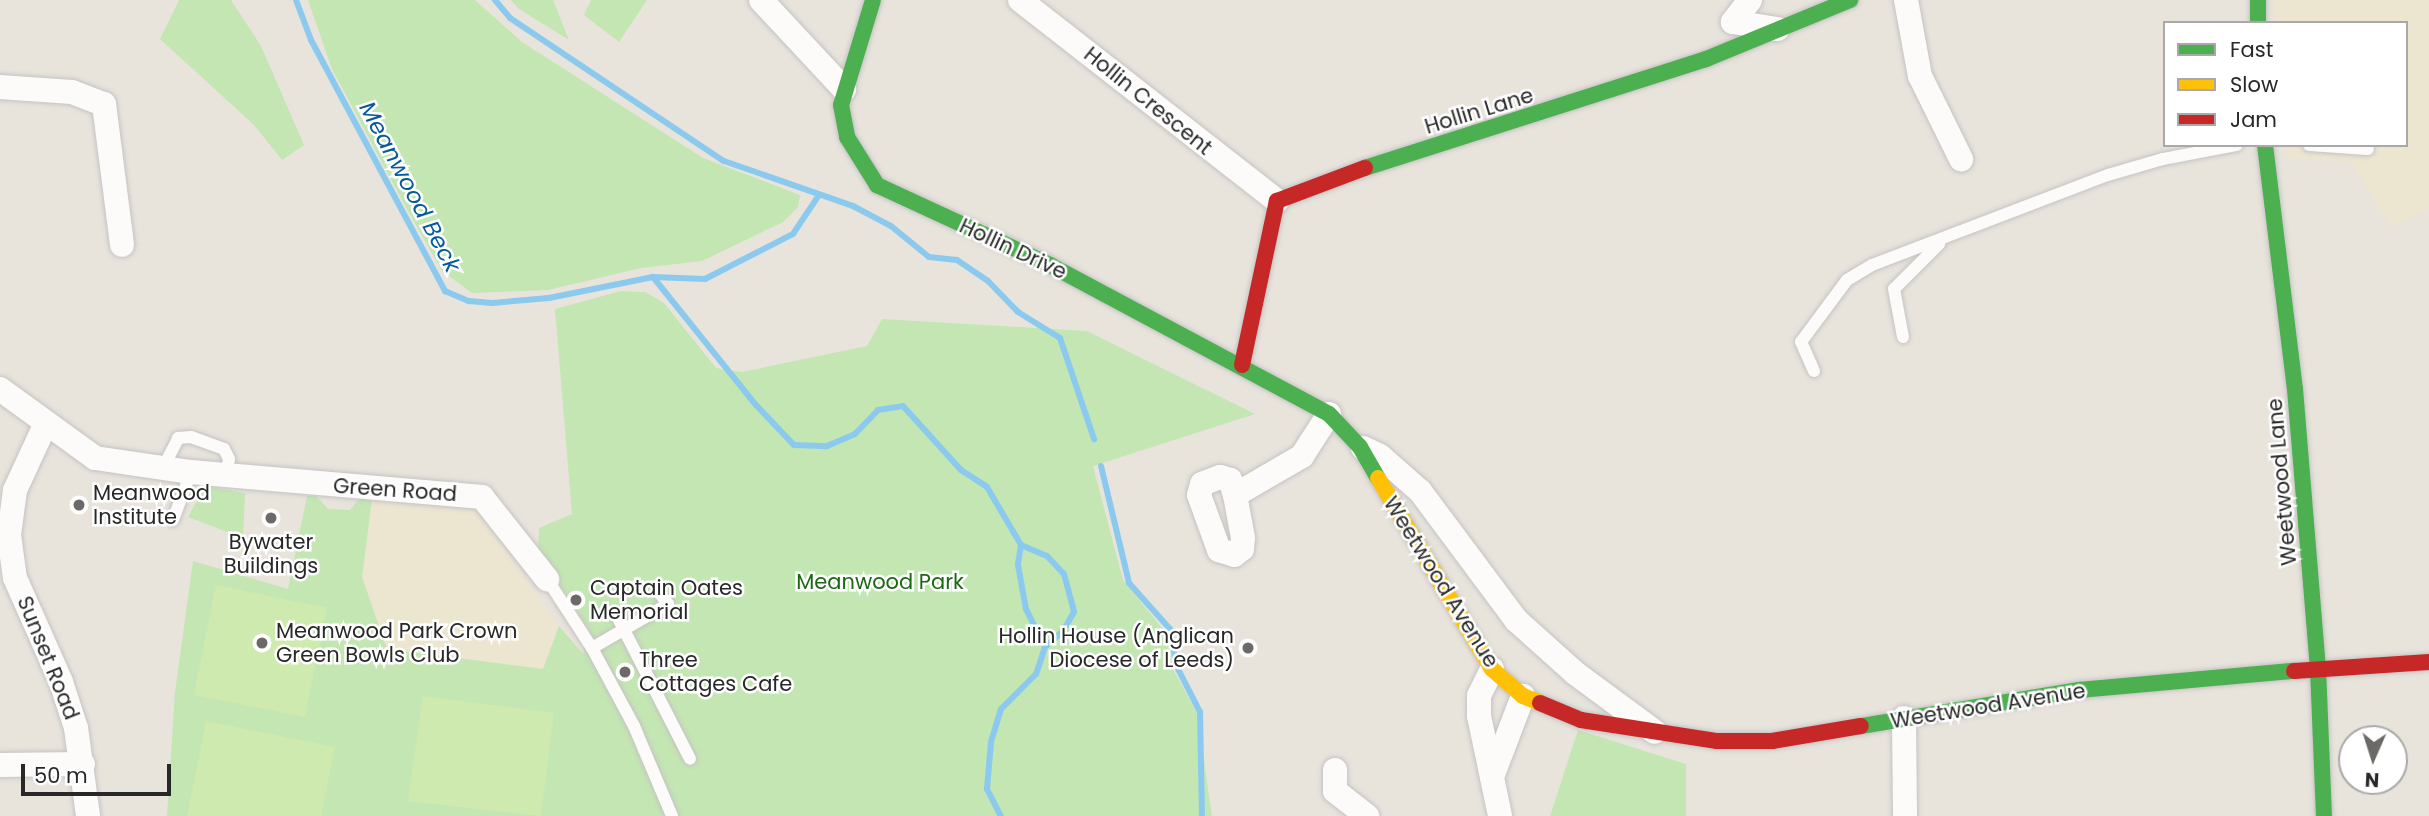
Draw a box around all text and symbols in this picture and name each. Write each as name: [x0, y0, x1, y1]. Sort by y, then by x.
legend: [2163, 21, 2408, 147]
text: Fast: [2230, 35, 2273, 64]
street label: Hollin Crescent: [1079, 42, 1217, 160]
text: Slow: [2230, 70, 2278, 99]
street label: Hollin Lane: [1422, 83, 1536, 139]
water label: Meanwood Beck: [353, 97, 467, 277]
text: Jam: [2230, 105, 2277, 134]
street label: Hollin Drive: [955, 213, 1071, 285]
street label: Weetwood Lane: [2262, 397, 2302, 567]
street label: Green Road: [332, 473, 458, 507]
place label: Meanwood Institute: [93, 480, 210, 530]
street label: Weetwood Avenue: [1378, 492, 1504, 672]
marker: Meanwood Institute: [71, 497, 87, 513]
marker: Bywater Buildings: [263, 510, 279, 526]
place label: Bywater Buildings: [224, 529, 318, 579]
park label: Meanwood Park: [796, 569, 964, 595]
place label: Captain Oates Memorial: [590, 575, 743, 625]
marker: Captain Oates Memorial: [568, 592, 584, 608]
street label: Sunset Road: [12, 593, 84, 723]
place label: Meanwood Park Crown Green Bowls Club: [276, 618, 517, 668]
place label: Hollin House (Anglican Diocese of Leeds): [998, 623, 1234, 673]
marker: Meanwood Park Crown Green Bowls Club: [254, 635, 270, 651]
marker: Hollin House (Anglican Diocese of Leeds): [1240, 640, 1256, 656]
place label: Three Cottages Cafe: [639, 647, 792, 697]
marker: Three Cottages Cafe: [617, 664, 633, 680]
street label: Weetwood Avenue: [1889, 678, 2087, 734]
north arrow: [2338, 725, 2408, 795]
scale bar: [24, 750, 175, 794]
text: 50 m: [34, 761, 88, 790]
text: N: [2364, 766, 2380, 793]

